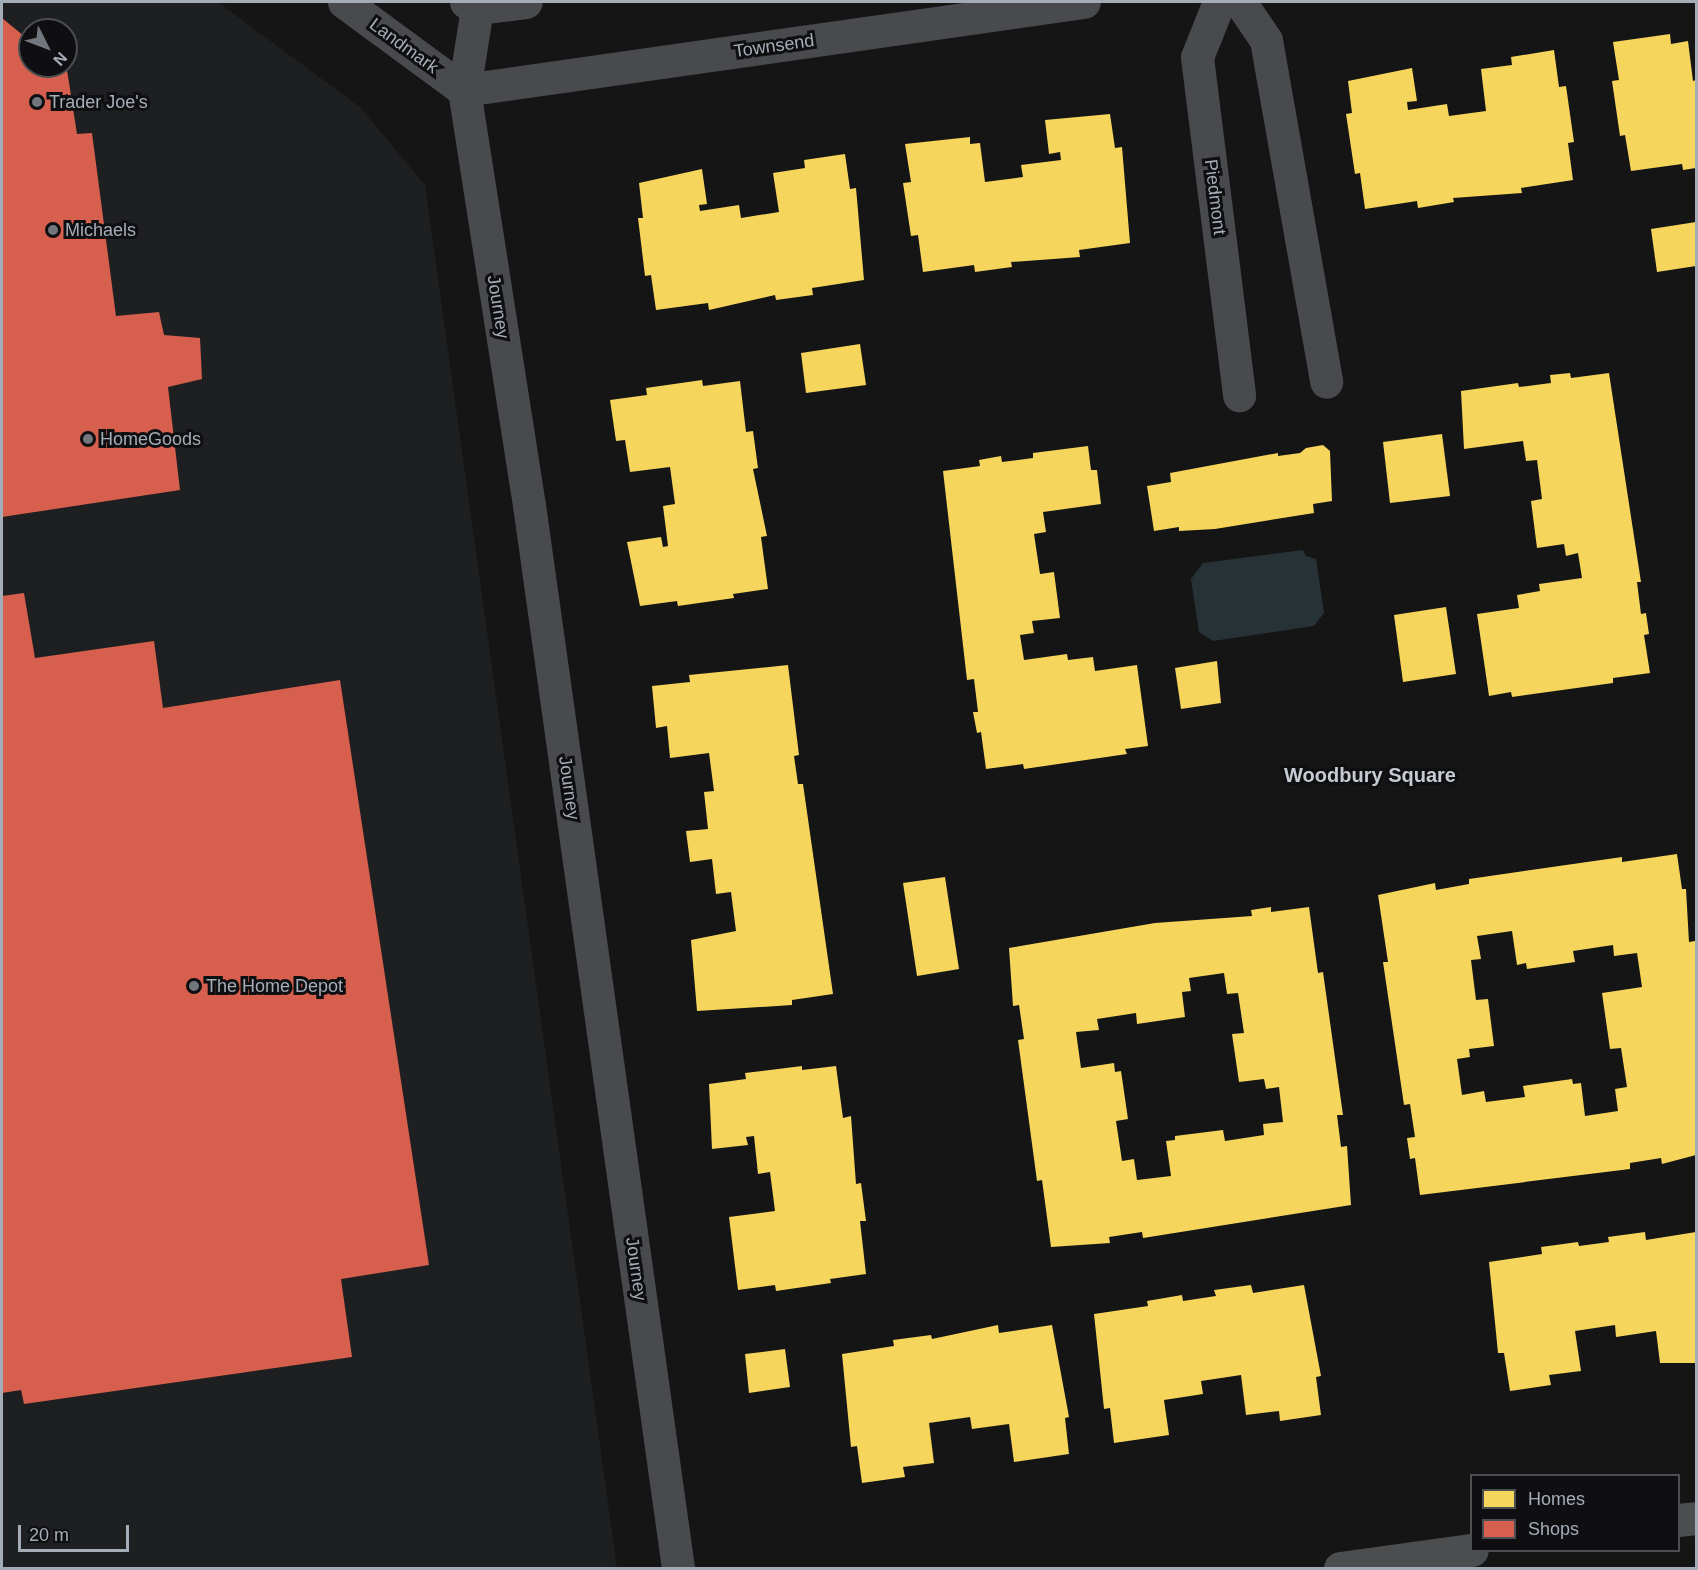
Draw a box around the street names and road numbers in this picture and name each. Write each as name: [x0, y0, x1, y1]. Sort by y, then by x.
street label: Landmark: [365, 14, 443, 78]
street label: Townsend: [732, 30, 816, 62]
street label: Piedmont: [1200, 158, 1230, 236]
street label: Journey: [482, 274, 514, 340]
street label: Journey: [554, 755, 584, 821]
street label: Journey: [621, 1236, 651, 1302]

